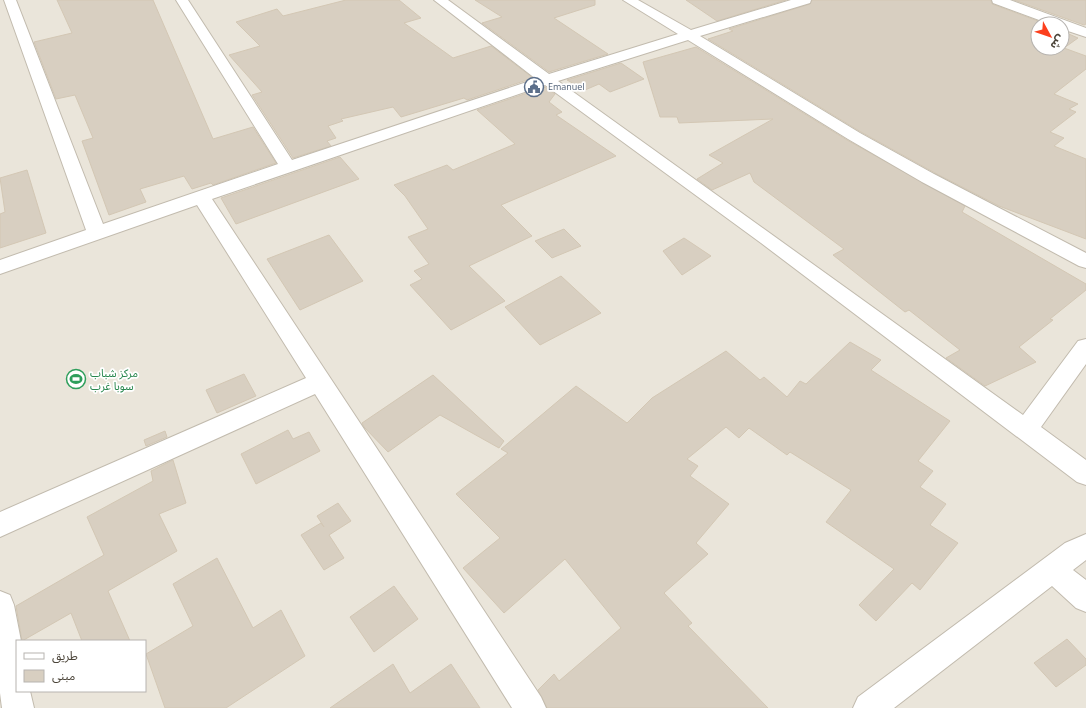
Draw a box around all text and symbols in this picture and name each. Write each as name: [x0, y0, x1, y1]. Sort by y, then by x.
north arrow: [1030, 16, 1070, 56]
text: ش: [1047, 32, 1069, 53]
public building icon: Emanuel: [523, 76, 545, 98]
place label: Emanuel: [548, 80, 585, 93]
place label: مركز شباب سوبا غرب: [90, 365, 138, 393]
sports icon: مركز شباب سوبا غرب: [65, 368, 87, 390]
legend: [16, 640, 146, 692]
text: طريق: [52, 647, 78, 664]
text: مبنى: [52, 667, 75, 684]

